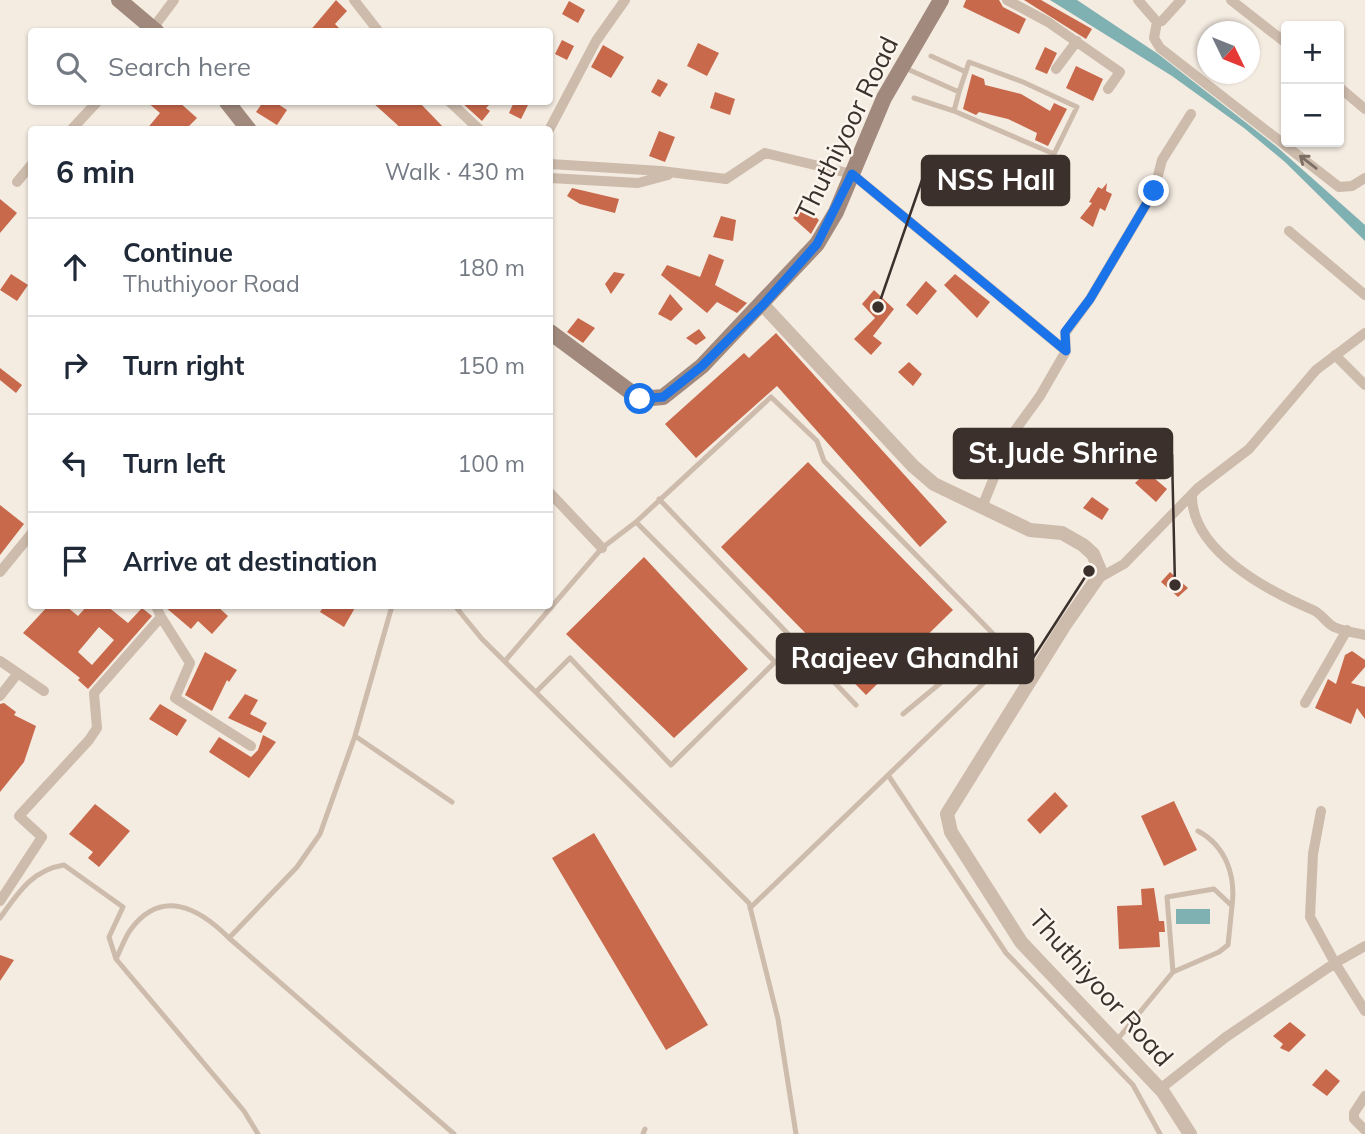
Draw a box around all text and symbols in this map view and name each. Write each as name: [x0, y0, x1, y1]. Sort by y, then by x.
north arrow: [1197, 21, 1260, 84]
map controls: [1281, 21, 1344, 147]
button: +: [1281, 21, 1344, 84]
search box: [28, 28, 553, 105]
street label: Thuthiyoor Road: [788, 31, 905, 225]
icon: search: [52, 48, 90, 86]
text: Search here: [108, 50, 251, 83]
button: −: [1281, 84, 1344, 147]
text: 6 min: [56, 153, 135, 191]
one-way arrow: [1299, 155, 1317, 170]
callout: NSS Hall: [922, 156, 1069, 205]
text: Walk · 430 m: [385, 157, 525, 186]
text: NSS Hall: [937, 162, 1055, 197]
route end: [1138, 175, 1169, 206]
text: Continue: [123, 236, 233, 269]
icon: ahead: [56, 248, 94, 286]
text: 180 m: [457, 253, 525, 282]
text: Thuthiyoor Road: [123, 269, 300, 298]
icon: right: [56, 346, 94, 384]
text: Turn right: [123, 349, 244, 382]
text: 150 m: [457, 351, 525, 380]
route start: [624, 383, 655, 414]
callout: St.Jude Shrine: [954, 429, 1172, 478]
text: St.Jude Shrine: [968, 435, 1158, 470]
icon: left: [56, 444, 94, 482]
text: Turn left: [123, 447, 225, 480]
text: 100 m: [457, 449, 525, 478]
icon: arrive: [56, 542, 94, 580]
text: Arrive at destination: [123, 545, 378, 578]
callout: Raajeev Ghandhi: [777, 634, 1033, 683]
text: Raajeev Ghandhi: [791, 640, 1019, 675]
street label: Thuthiyoor Road: [1022, 902, 1180, 1073]

